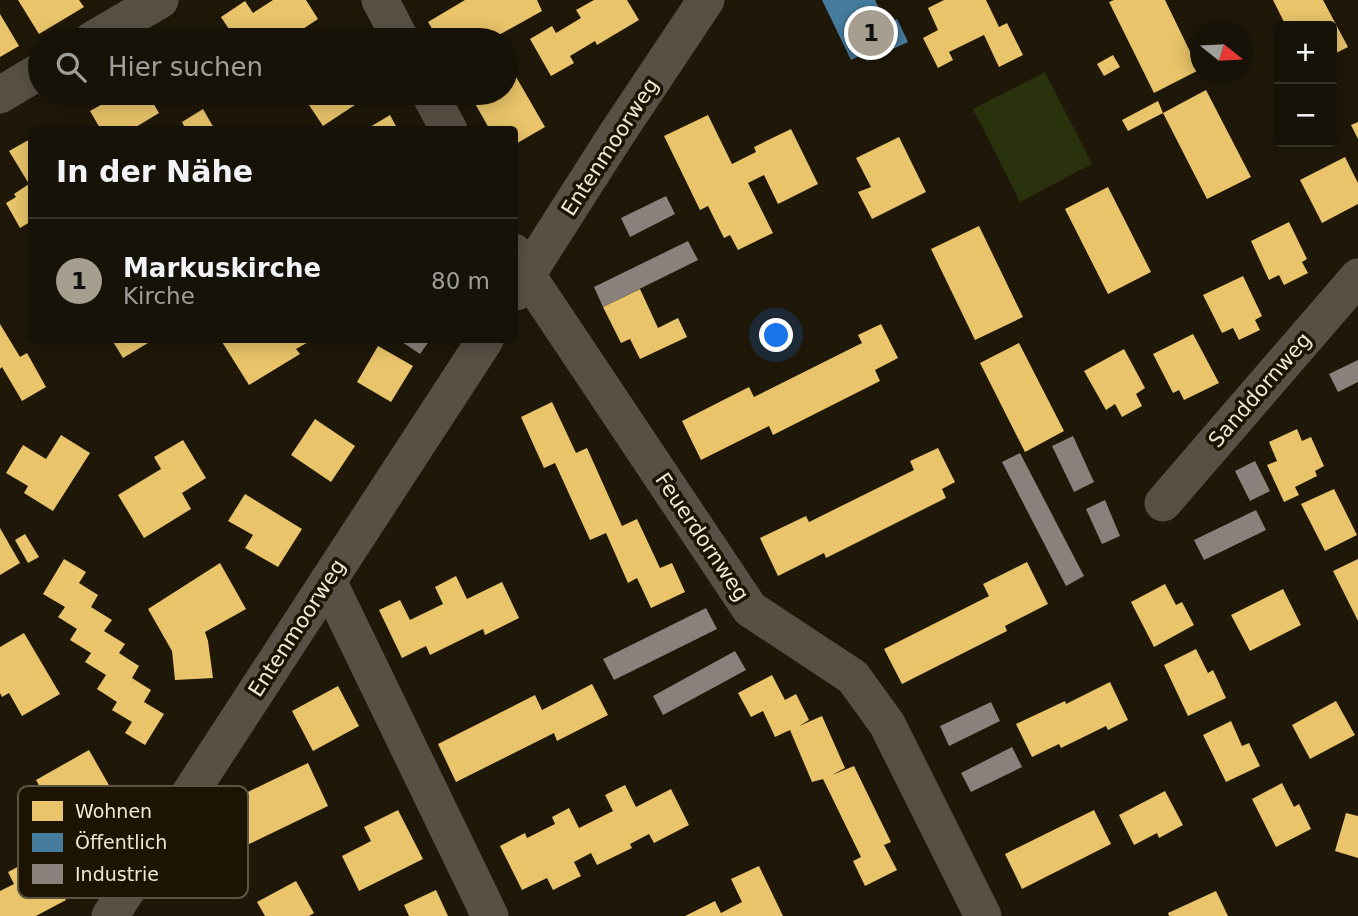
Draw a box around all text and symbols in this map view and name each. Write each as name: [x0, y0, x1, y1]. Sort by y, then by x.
pin: 1: [848, 7, 894, 59]
north arrow: [1190, 21, 1253, 84]
map controls: [1274, 21, 1337, 147]
button: +: [1274, 21, 1337, 84]
search box: [28, 28, 518, 105]
icon: search: [52, 48, 90, 86]
text: Hier suchen: [108, 52, 263, 82]
street label: Entenmoorweg: [557, 74, 663, 220]
button: −: [1274, 84, 1337, 147]
text: In der Nähe: [56, 154, 253, 189]
text: Markuskirche: [123, 253, 321, 283]
text: 1: [71, 268, 87, 294]
text: 80 m: [431, 268, 490, 294]
text: Kirche: [123, 283, 195, 309]
your location: [759, 318, 793, 352]
street label: Sanddornweg: [1204, 328, 1316, 452]
street label: Feuerdornweg: [650, 468, 754, 606]
street label: Entenmoorweg: [244, 555, 350, 701]
legend: [18, 786, 248, 898]
text: Wohnen: [75, 800, 152, 822]
text: Öffentlich: [75, 831, 167, 853]
text: Industrie: [75, 863, 159, 885]

